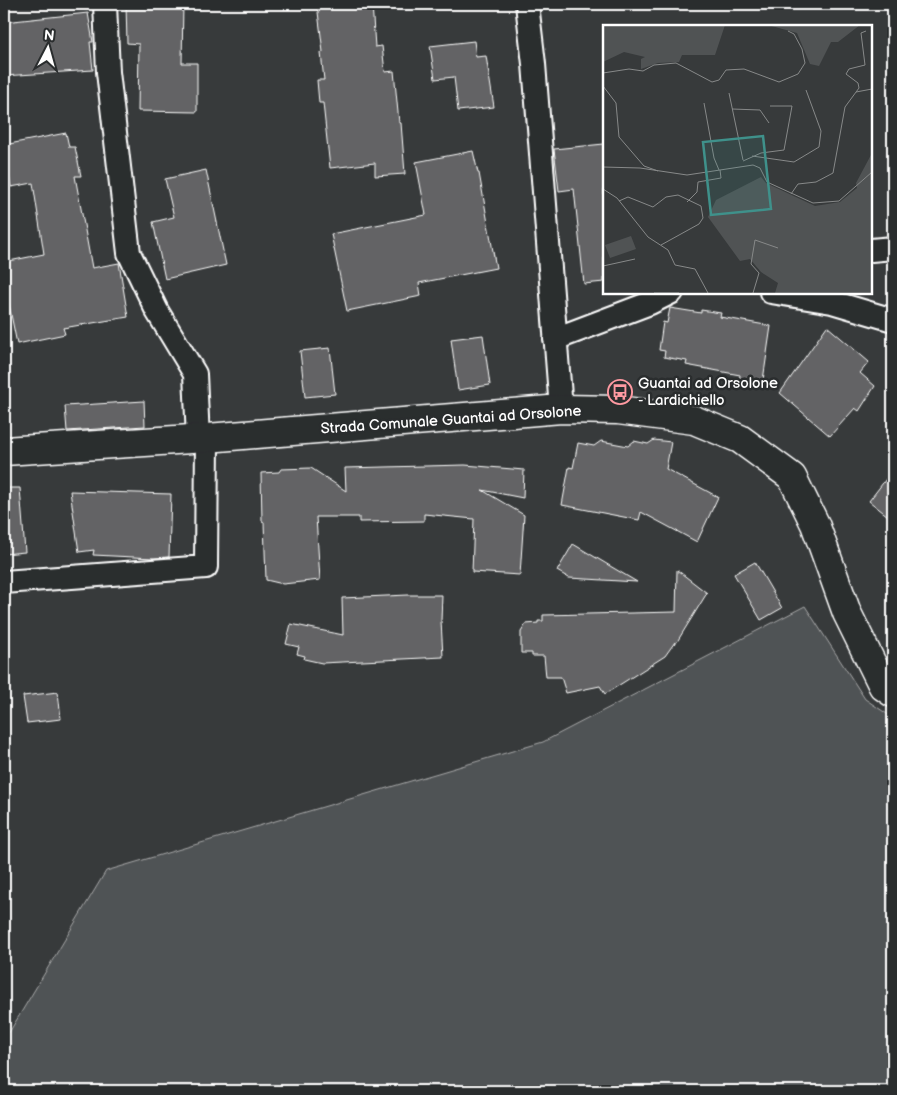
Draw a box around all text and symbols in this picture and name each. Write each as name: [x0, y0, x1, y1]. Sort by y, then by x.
north arrow: [22, 22, 72, 72]
inset map: [603, 25, 872, 294]
text: N: [43, 27, 55, 45]
place label: Guantai ad Orsolone - Lardichiello: [638, 374, 778, 410]
bus stop icon: Guantai ad Orsolone - Lardichiello: [607, 379, 633, 405]
street label: Strada Comunale Guantai ad Orsolone: [320, 401, 582, 439]

